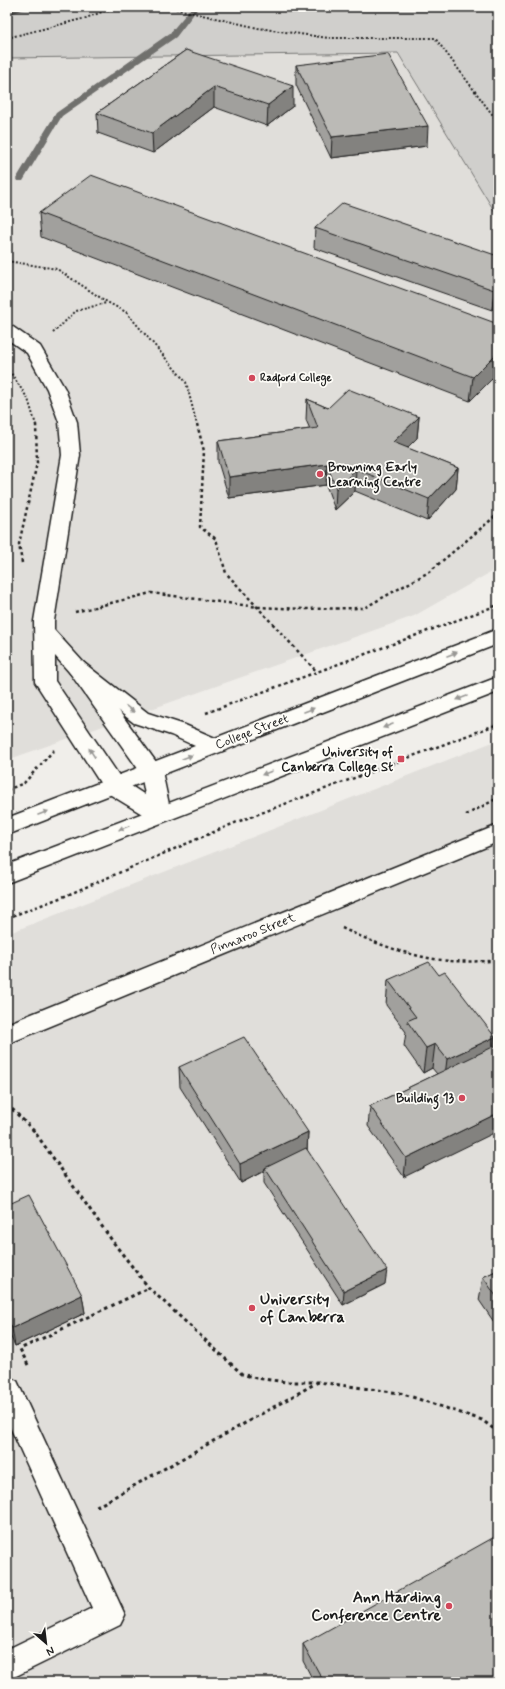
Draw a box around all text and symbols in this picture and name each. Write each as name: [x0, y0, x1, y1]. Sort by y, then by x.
place label: Radford College: [260, 371, 332, 387]
marker: Radford College: [247, 373, 257, 383]
place label: Browning Early Learning Centre: [328, 459, 421, 494]
marker: Browning Early Learning Centre: [315, 469, 325, 479]
one-way arrow: [447, 651, 459, 657]
one-way arrow: [455, 695, 467, 701]
one-way arrow: [124, 705, 135, 714]
one-way arrow: [303, 707, 315, 713]
street label: College Street: [213, 710, 291, 754]
one-way arrow: [382, 724, 394, 730]
place label: University of Canberra College St: [281, 744, 393, 778]
one-way arrow: [88, 748, 96, 759]
one-way arrow: [182, 754, 194, 760]
marker: University of Canberra College St: [396, 754, 406, 764]
one-way arrow: [262, 770, 273, 776]
one-way arrow: [38, 810, 50, 816]
one-way arrow: [118, 826, 130, 832]
street label: Pinnaroo Street: [208, 909, 298, 959]
place label: Building 13: [396, 1090, 454, 1110]
marker: Building 13: [457, 1093, 467, 1103]
place label: University of Canberra: [260, 1289, 345, 1328]
marker: University of Canberra: [247, 1303, 257, 1313]
place label: Ann Harding Conference Centre: [311, 1587, 441, 1626]
marker: Ann Harding Conference Centre: [444, 1601, 454, 1611]
north arrow: [26, 1623, 66, 1663]
text: N: [44, 1643, 57, 1659]

